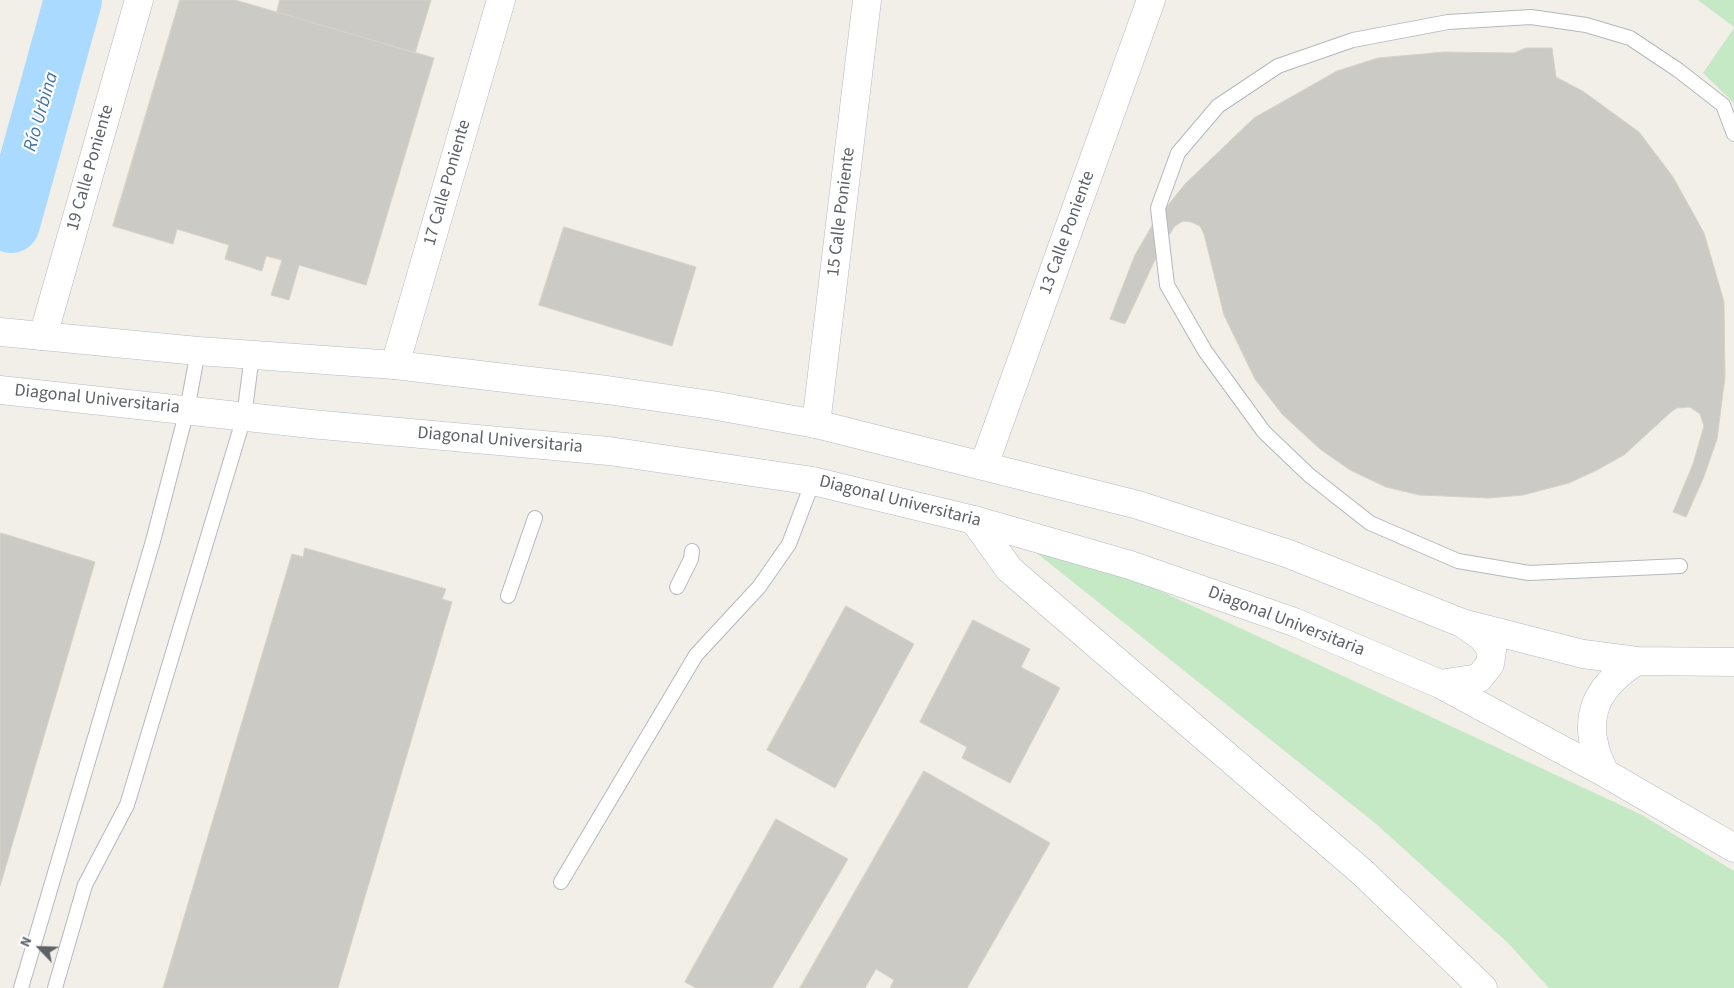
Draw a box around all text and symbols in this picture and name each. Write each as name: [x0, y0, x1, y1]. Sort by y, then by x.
water label: Río Urbina: [20, 70, 64, 154]
street label: 19 Calle Poniente: [63, 103, 119, 233]
street label: 17 Calle Poniente: [420, 118, 476, 248]
street label: 15 Calle Poniente: [823, 146, 861, 278]
street label: 13 Calle Poniente: [1036, 168, 1100, 298]
street label: Diagonal Universitaria: [13, 381, 181, 419]
street label: Diagonal Universitaria: [416, 423, 584, 459]
street label: Diagonal Universitaria: [817, 471, 983, 533]
street label: Diagonal Universitaria: [1205, 582, 1367, 662]
north arrow: [15, 923, 65, 973]
text: N: [15, 934, 37, 950]

